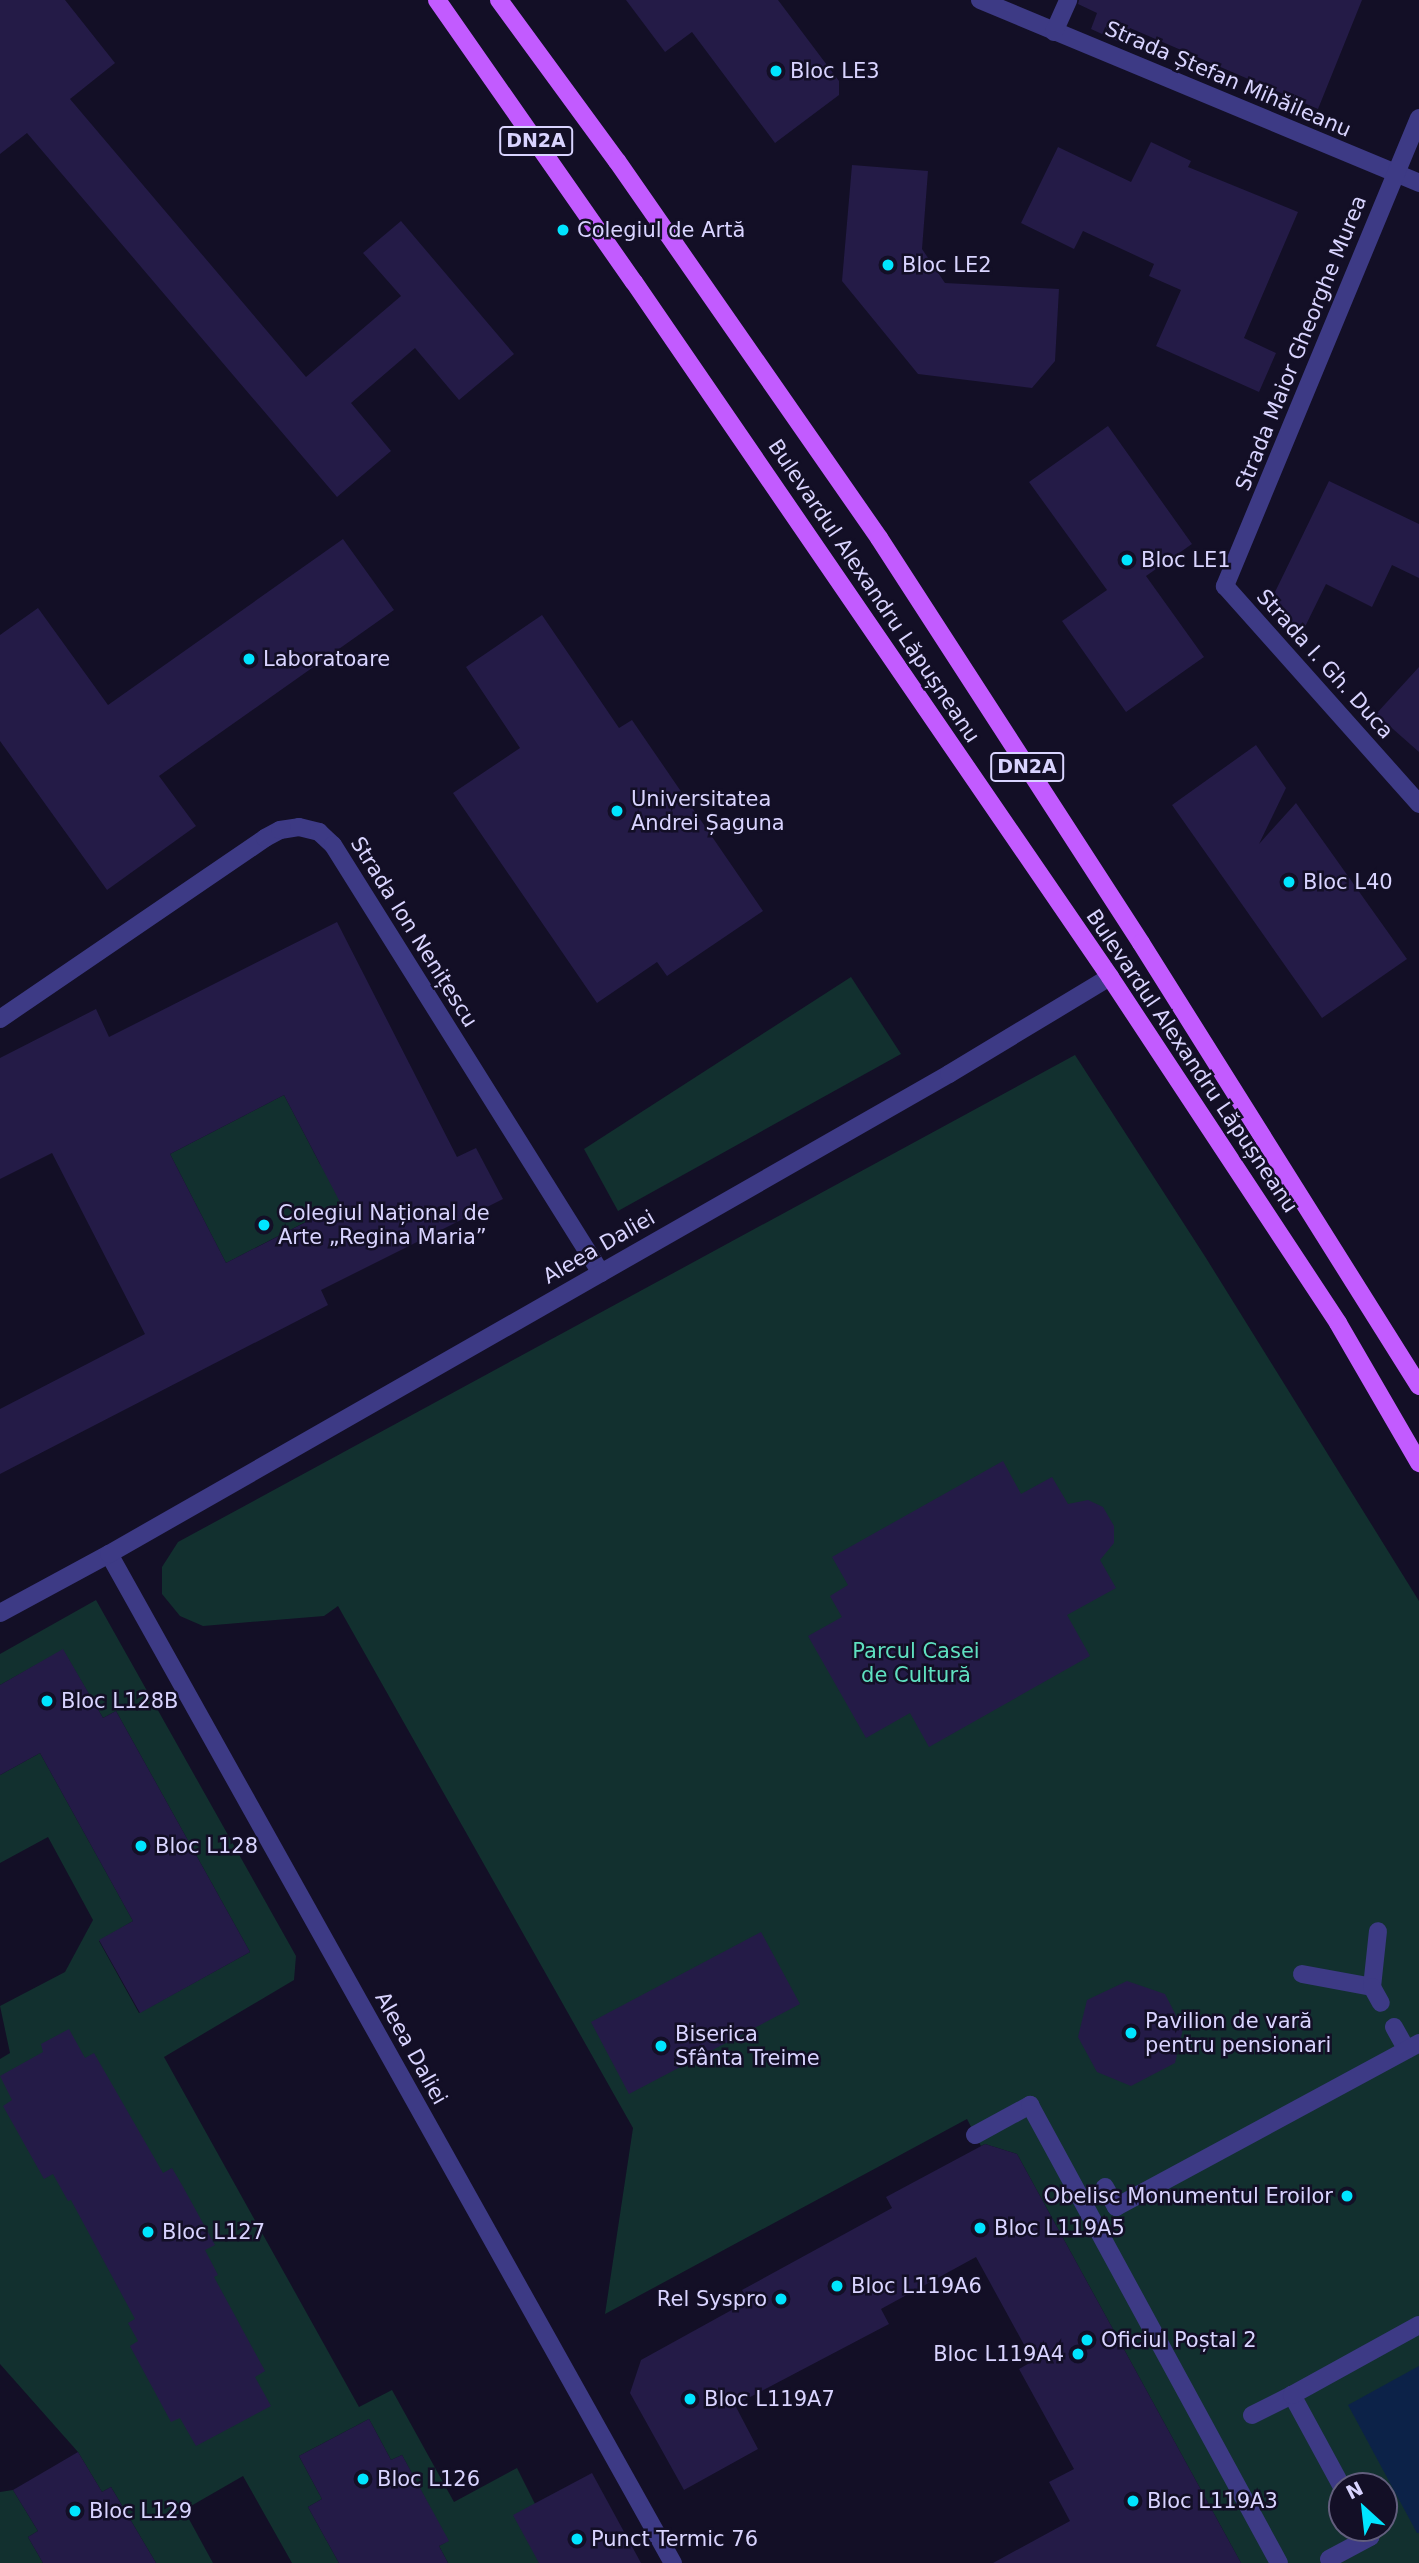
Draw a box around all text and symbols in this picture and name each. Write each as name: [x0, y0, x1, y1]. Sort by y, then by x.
street label: Strada Ștefan Mihăileanu: [1101, 16, 1355, 142]
place label: Bloc LE3: [790, 58, 880, 84]
marker: Bloc LE3: [768, 63, 784, 79]
road number: DN2A: [498, 125, 574, 156]
street label: Strada Maior Gheorghe Murea: [1230, 192, 1372, 494]
place label: Colegiul de Artă: [577, 217, 745, 243]
marker: Colegiul de Artă: [555, 222, 571, 238]
place label: Bloc LE2: [902, 252, 992, 278]
marker: Bloc LE2: [880, 257, 896, 273]
street label: Bulevardul Alexandru Lăpușneanu: [763, 435, 985, 747]
place label: Bloc LE1: [1141, 547, 1231, 573]
marker: Bloc LE1: [1119, 552, 1135, 568]
street label: Strada I. Gh. Duca: [1251, 584, 1399, 744]
place label: Laboratoare: [263, 646, 390, 672]
marker: Laboratoare: [241, 651, 257, 667]
road number: DN2A: [988, 752, 1066, 782]
place label: Universitatea Andrei Șaguna: [631, 786, 785, 836]
marker: Universitatea Andrei Șaguna: [609, 803, 625, 819]
street label: Strada Ion Nenițescu: [345, 832, 483, 1032]
place label: Bloc L40: [1303, 869, 1393, 895]
marker: Bloc L40: [1281, 874, 1297, 890]
street label: Bulevardul Alexandru Lăpușneanu: [1081, 905, 1303, 1217]
place label: Colegiul Național de Arte „Regina Maria”: [278, 1200, 490, 1250]
street label: Aleea Daliei: [539, 1205, 659, 1289]
marker: Colegiul Național de Arte „Regina Maria”: [256, 1217, 272, 1233]
park label: Parcul Casei de Cultură: [852, 1638, 980, 1688]
place label: Bloc L128B: [61, 1688, 178, 1714]
marker: Bloc L128B: [39, 1693, 55, 1709]
place label: Bloc L128: [155, 1833, 258, 1859]
marker: Bloc L128: [133, 1838, 149, 1854]
street label: Aleea Daliei: [370, 1987, 452, 2109]
place label: Pavilion de vară pentru pensionari: [1145, 2008, 1331, 2058]
place label: Biserica Sfânta Treime: [675, 2021, 820, 2071]
marker: Pavilion de vară pentru pensionari: [1123, 2025, 1139, 2041]
marker: Biserica Sfânta Treime: [653, 2038, 669, 2054]
place label: Obelisc Monumentul Eroilor: [1044, 2183, 1333, 2209]
marker: Obelisc Monumentul Eroilor: [1339, 2188, 1355, 2204]
place label: Bloc L119A5: [994, 2215, 1125, 2241]
place label: Bloc L127: [162, 2219, 265, 2245]
marker: Bloc L119A5: [972, 2220, 988, 2236]
marker: Bloc L127: [140, 2224, 156, 2240]
place label: Bloc L119A6: [851, 2273, 982, 2299]
marker: Bloc L119A6: [829, 2278, 845, 2294]
place label: Rel Syspro: [657, 2286, 767, 2312]
marker: Rel Syspro: [773, 2291, 789, 2307]
place label: Oficiul Poștal 2: [1101, 2327, 1257, 2353]
marker: Oficiul Poștal 2: [1079, 2332, 1095, 2348]
place label: Bloc L119A4: [933, 2341, 1064, 2367]
marker: Bloc L119A4: [1070, 2346, 1086, 2362]
place label: Bloc L119A7: [704, 2386, 835, 2412]
marker: Bloc L119A7: [682, 2391, 698, 2407]
place label: Bloc L126: [377, 2466, 480, 2492]
marker: Bloc L126: [355, 2471, 371, 2487]
north arrow: [1328, 2472, 1398, 2542]
text: N: [1342, 2477, 1366, 2503]
place label: Bloc L119A3: [1147, 2488, 1278, 2514]
marker: Bloc L119A3: [1125, 2493, 1141, 2509]
place label: Bloc L129: [89, 2498, 192, 2524]
marker: Bloc L129: [67, 2503, 83, 2519]
place label: Punct Termic 76: [591, 2526, 758, 2552]
marker: Punct Termic 76: [569, 2531, 585, 2547]

